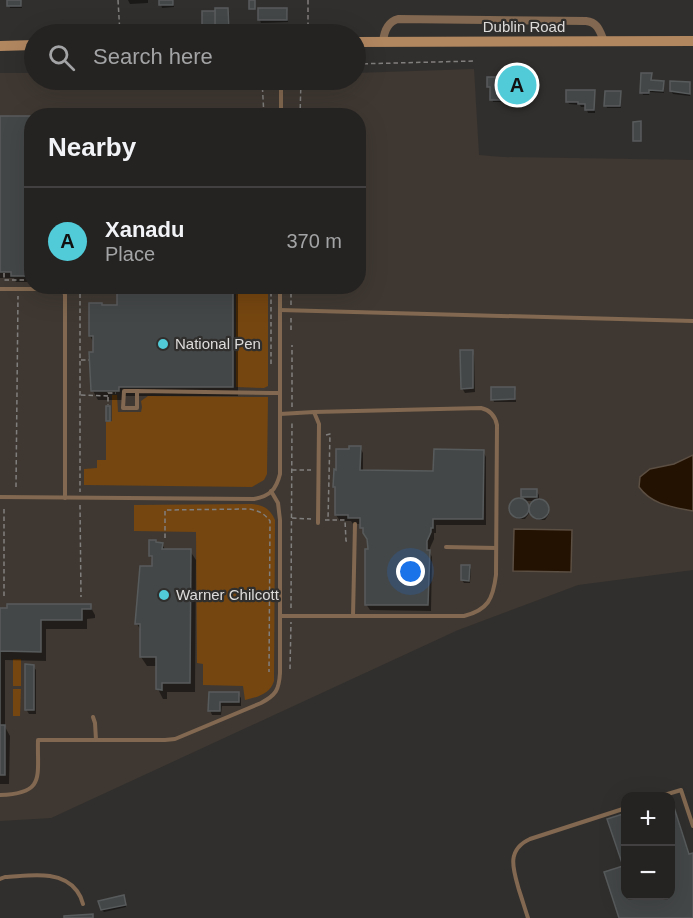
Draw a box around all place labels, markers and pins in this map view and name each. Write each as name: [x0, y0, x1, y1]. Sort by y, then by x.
pin: A: [498, 62, 536, 107]
place label: National Pen: [175, 335, 261, 352]
marker: National Pen: [156, 337, 170, 351]
place label: Warner Chilcott: [176, 586, 280, 603]
marker: Warner Chilcott: [157, 588, 171, 602]

